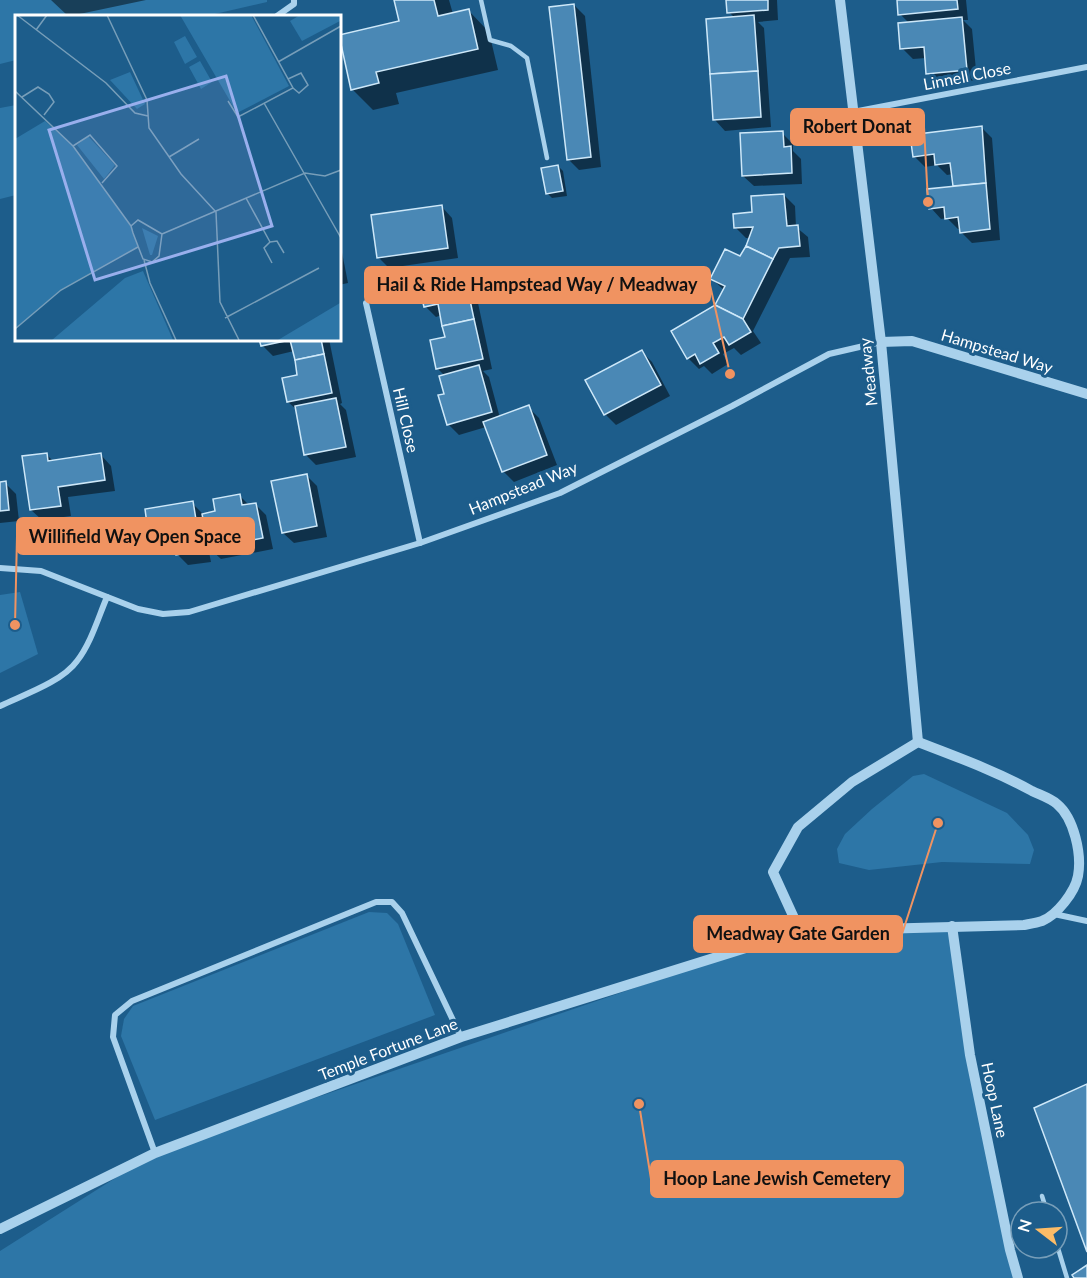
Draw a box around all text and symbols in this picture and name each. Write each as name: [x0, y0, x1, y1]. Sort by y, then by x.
inset map: [15, 15, 340, 340]
street label: Linnell Close: [921, 58, 1012, 93]
callout: Robert Donat: [791, 109, 924, 145]
text: Robert Donat: [803, 115, 912, 137]
callout: Hail & Ride Hampstead Way / Meadway: [365, 267, 710, 303]
text: Hail & Ride Hampstead Way / Meadway: [377, 273, 698, 295]
street label: Hampstead Way: [939, 325, 1056, 377]
street label: Meadway: [854, 336, 881, 407]
street label: Hill Close: [390, 385, 423, 454]
street label: Hampstead Way: [466, 457, 581, 518]
callout: Willifield Way Open Space: [17, 518, 254, 554]
text: Willifield Way Open Space: [29, 525, 242, 547]
callout: Meadway Gate Garden: [694, 916, 902, 952]
text: Meadway Gate Garden: [706, 922, 890, 944]
street label: Temple Fortune Lane: [316, 1013, 460, 1084]
street label: Hoop Lane: [978, 1060, 1013, 1139]
callout: Hoop Lane Jewish Cemetery: [651, 1161, 903, 1197]
text: Hoop Lane Jewish Cemetery: [663, 1167, 891, 1189]
north arrow: [1009, 1200, 1069, 1260]
text: N: [1013, 1217, 1035, 1234]

